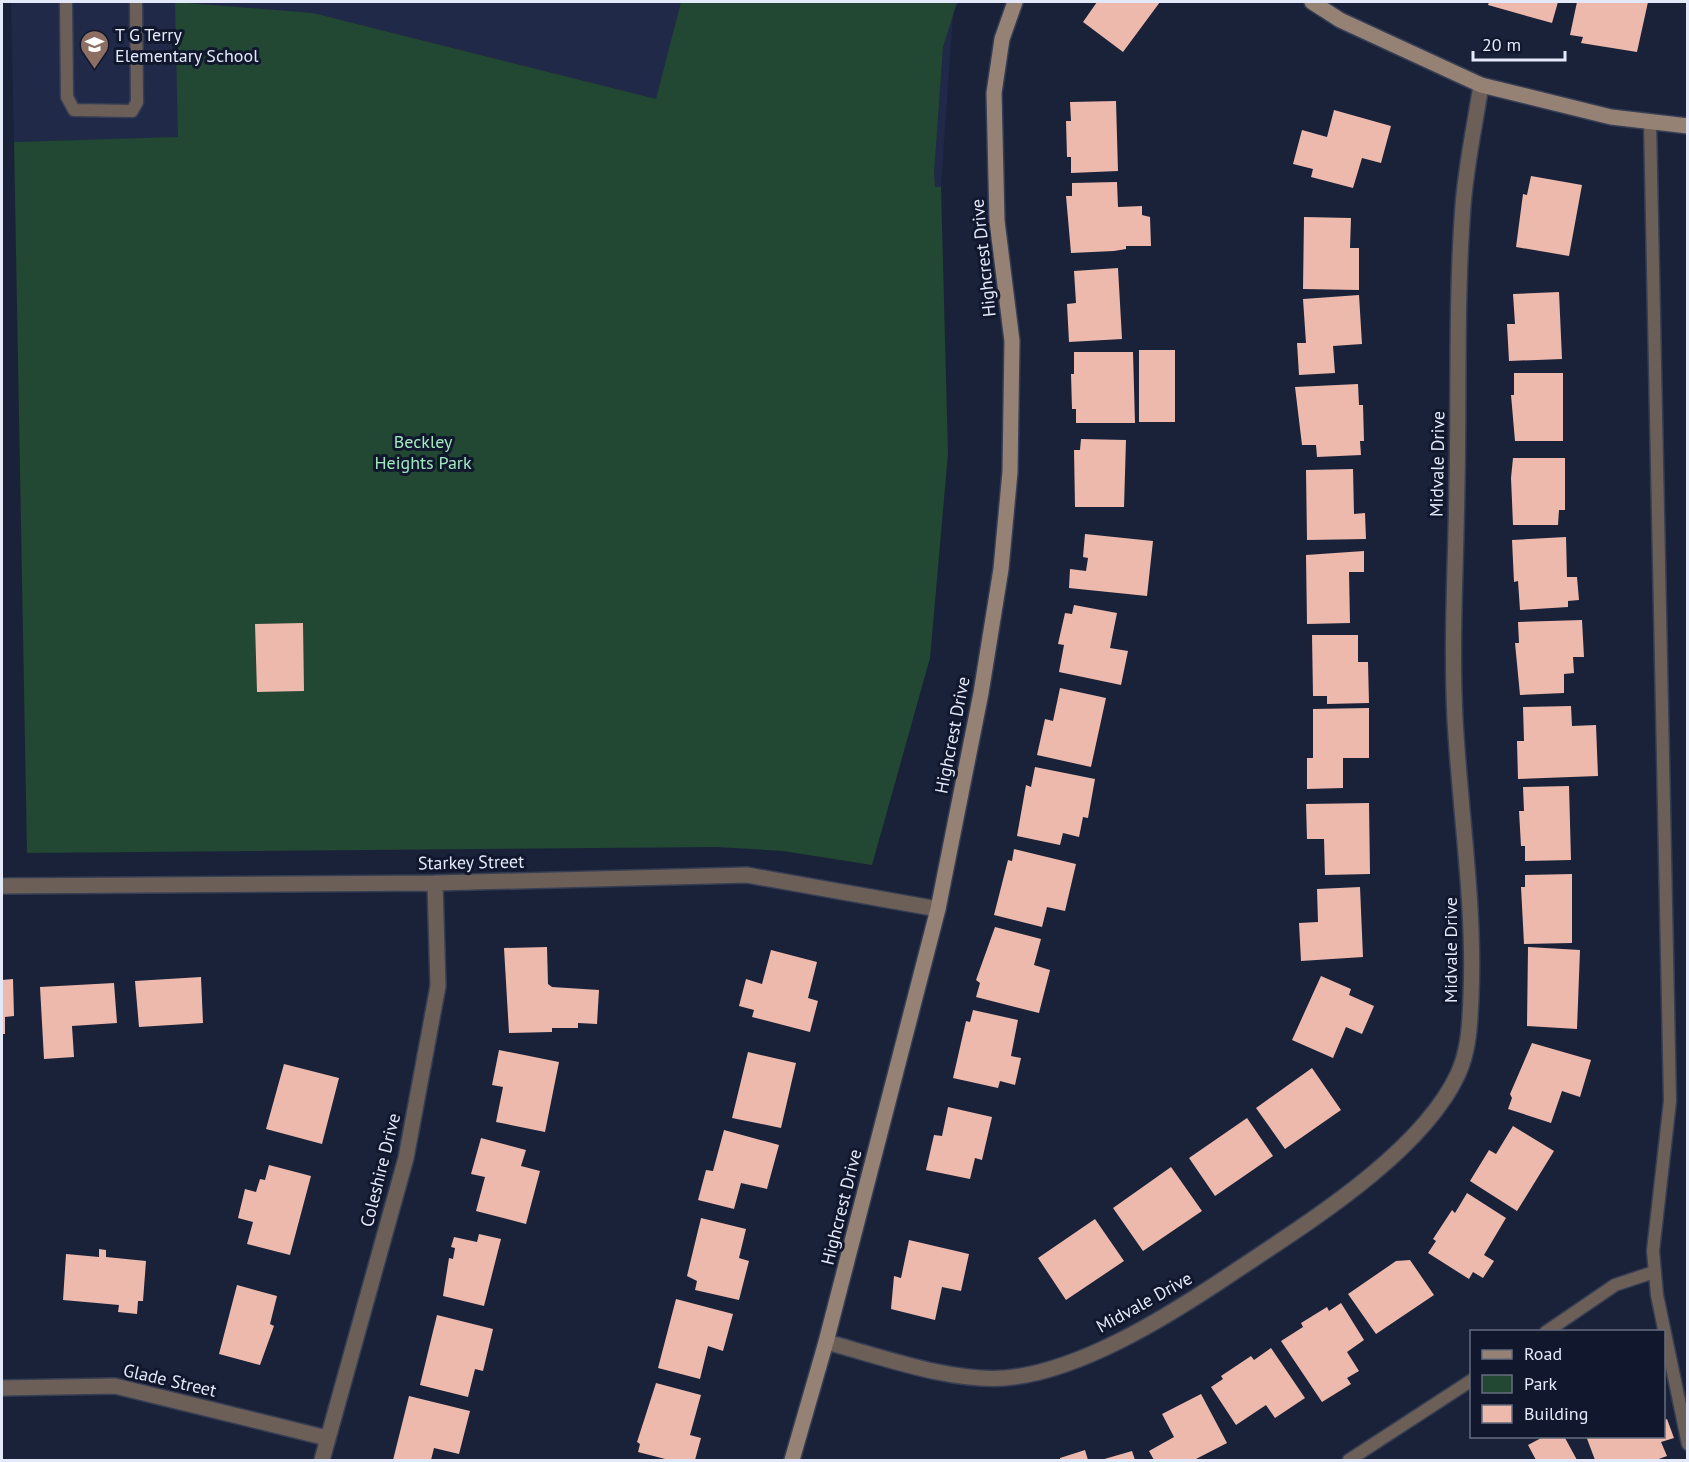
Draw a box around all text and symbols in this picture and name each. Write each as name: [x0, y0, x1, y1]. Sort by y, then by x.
place label: T G Terry Elementary School: [115, 23, 259, 67]
scale bar: [1473, 24, 1564, 62]
school or university icon: T G Terry Elementary School: [78, 28, 110, 70]
text: 20 m: [1482, 33, 1521, 56]
street label: Highcrest Drive: [965, 198, 1001, 318]
street label: Midvale Drive: [1425, 411, 1449, 517]
park label: Beckley Heights Park: [374, 430, 472, 474]
street label: Highcrest Drive: [929, 675, 975, 795]
street label: Starkey Street: [418, 850, 524, 874]
street label: Midvale Drive: [1439, 897, 1462, 1003]
street label: Coleshire Drive: [355, 1111, 405, 1229]
street label: Highcrest Drive: [815, 1147, 867, 1267]
street label: Midvale Drive: [1092, 1266, 1196, 1338]
legend: [1470, 1330, 1665, 1438]
text: Road: [1524, 1342, 1562, 1365]
street label: Glade Street: [121, 1358, 219, 1402]
text: Park: [1524, 1372, 1557, 1395]
text: Building: [1524, 1402, 1588, 1425]

